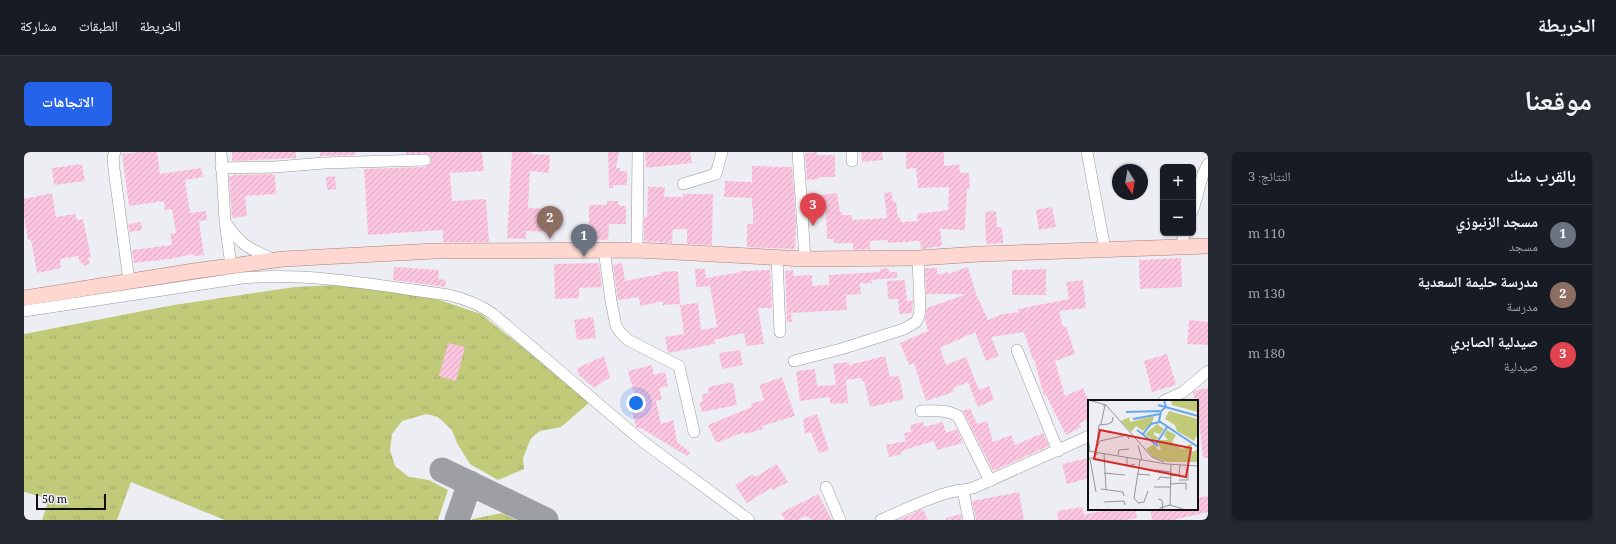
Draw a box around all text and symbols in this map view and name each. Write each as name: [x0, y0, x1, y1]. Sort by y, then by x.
text: الخريطة: [1538, 12, 1596, 44]
text: مشاركة: [20, 16, 57, 40]
text: الطبقات: [79, 16, 118, 40]
text: الخريطة: [140, 16, 181, 40]
text: موقعنا: [1524, 80, 1592, 128]
button: الاتجاهات: [24, 82, 112, 126]
north arrow: [1112, 164, 1148, 200]
map controls: [1160, 164, 1196, 236]
button: +: [1160, 164, 1196, 200]
text: بالقرب منك: [1506, 164, 1576, 193]
text: النتائج: 3: [1248, 167, 1291, 189]
pin: 3: [800, 193, 826, 226]
button: −: [1160, 200, 1196, 236]
pin: 2: [537, 206, 563, 239]
text: مسجد الزنبوزي: [1456, 211, 1538, 237]
pin: 1: [571, 224, 597, 257]
text: 110 m: [1248, 224, 1285, 246]
text: 1: [1559, 224, 1567, 246]
text: مسجد: [1509, 237, 1538, 259]
text: مدرسة حليمة السعدية: [1418, 271, 1538, 297]
text: 130 m: [1248, 284, 1285, 306]
text: 2: [1559, 284, 1567, 306]
text: مدرسة: [1506, 297, 1538, 319]
text: صيدلية الصابري: [1450, 331, 1538, 357]
text: 180 m: [1248, 344, 1285, 366]
text: 3: [1559, 344, 1567, 366]
text: صيدلية: [1504, 357, 1538, 379]
your location: [626, 393, 646, 413]
inset map: [1088, 400, 1198, 510]
text: 50 m: [42, 491, 67, 510]
scale bar: [36, 492, 106, 511]

